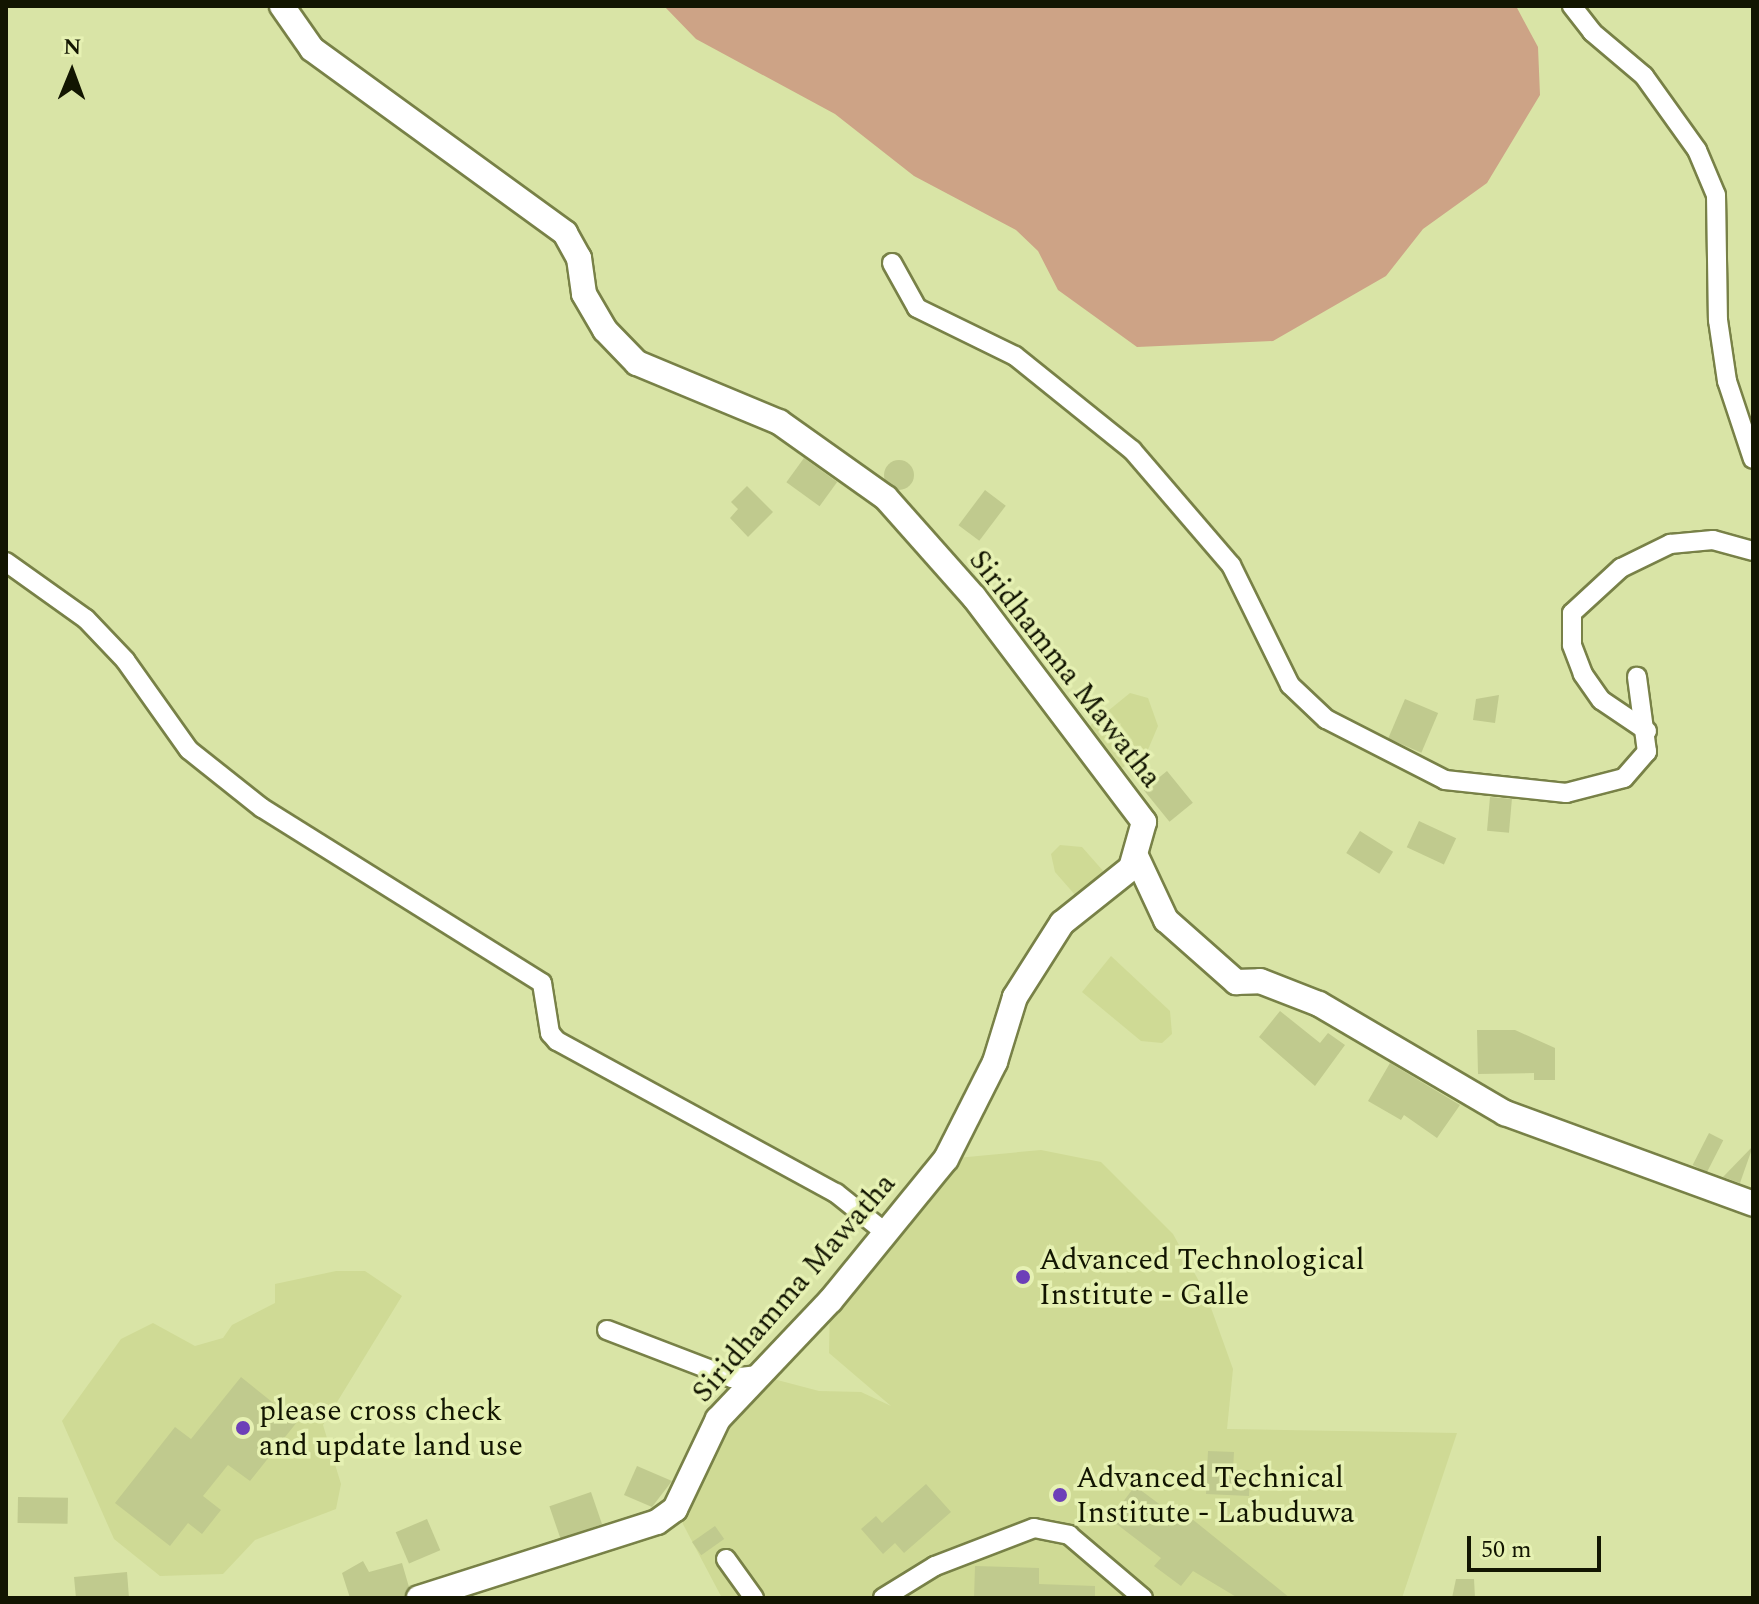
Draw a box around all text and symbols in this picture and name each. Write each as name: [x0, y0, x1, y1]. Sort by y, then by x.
text: N: [63, 31, 82, 64]
north arrow: [32, 32, 112, 112]
street label: Siridhamma Mawatha: [961, 543, 1169, 795]
street label: Siridhamma Mawatha: [685, 1166, 903, 1410]
place label: Advanced Technological Institute - Galle: [1039, 1242, 1365, 1312]
marker: Advanced Technological Institute - Galle: [1014, 1268, 1032, 1286]
place label: please cross check and update land use: [259, 1393, 523, 1464]
marker: please cross check and update land use: [234, 1419, 252, 1437]
place label: Advanced Technical Institute - Labuduwa: [1076, 1460, 1355, 1530]
marker: Advanced Technical Institute - Labuduwa: [1051, 1486, 1069, 1504]
scale bar: [1471, 1520, 1605, 1570]
text: 50 m: [1481, 1532, 1532, 1568]

